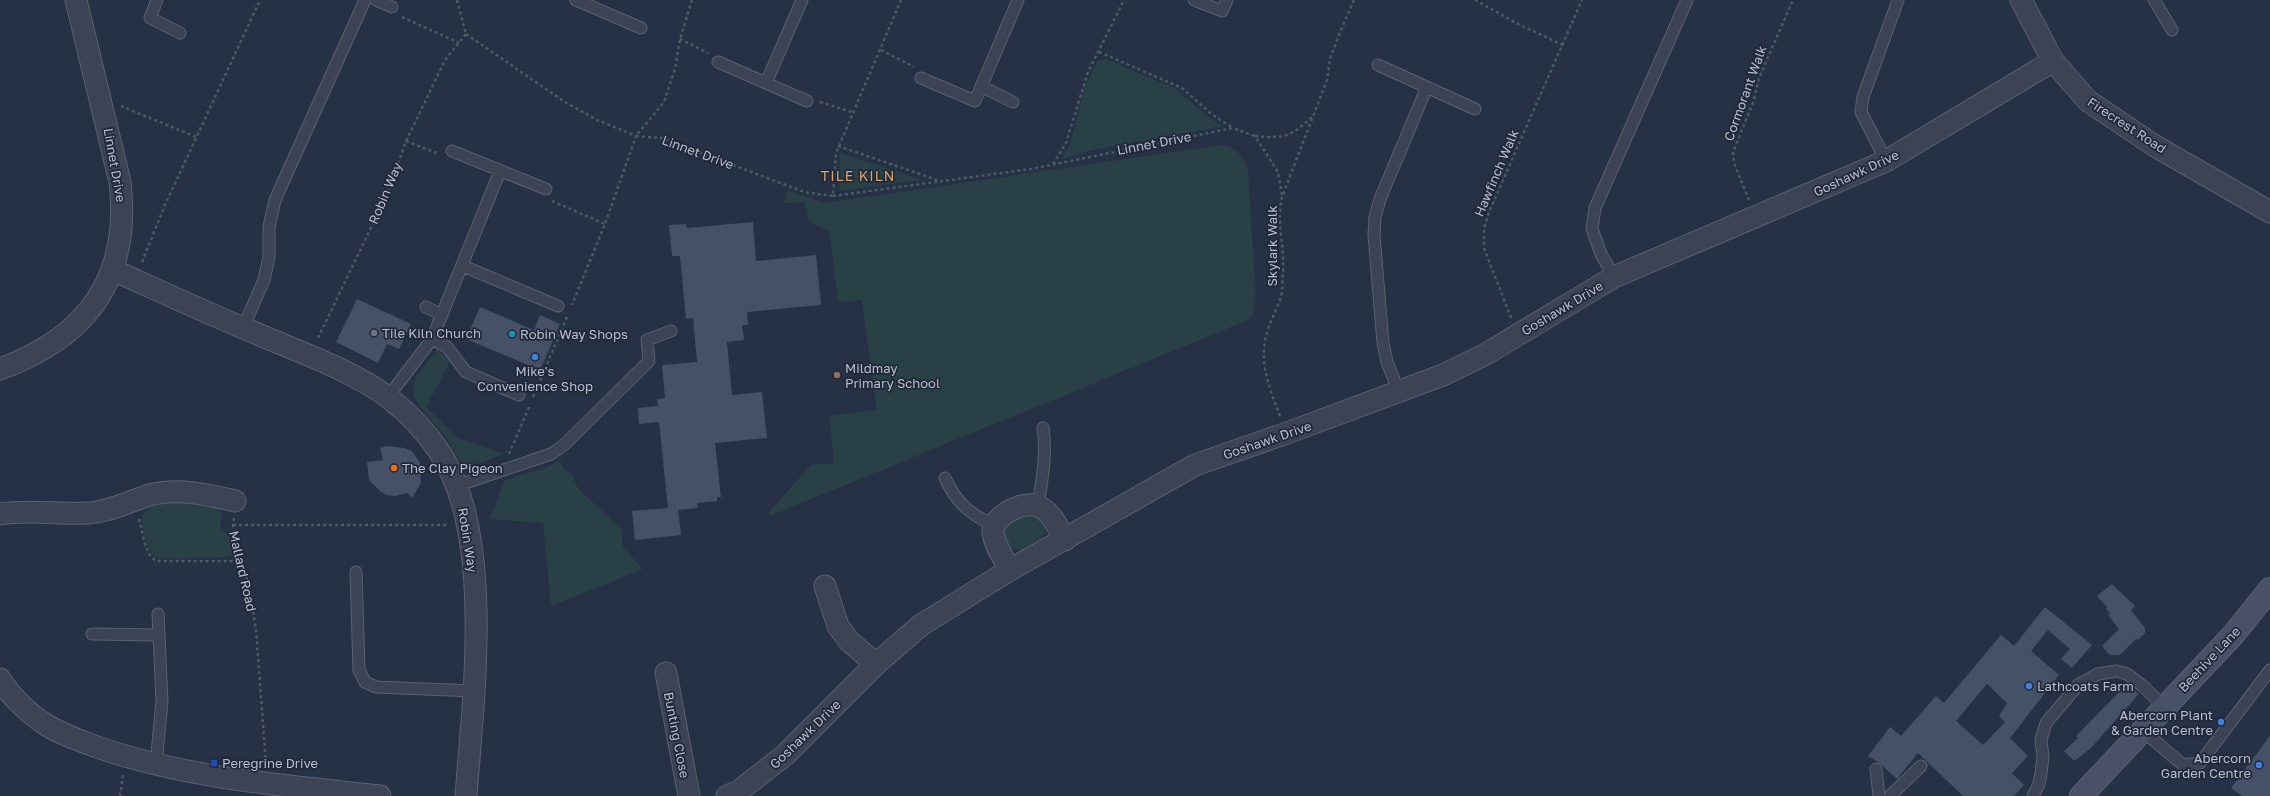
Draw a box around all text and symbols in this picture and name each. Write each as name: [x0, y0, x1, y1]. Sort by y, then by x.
street label: Cormorant Walk: [1720, 42, 1770, 143]
street label: Firecrest Road: [2085, 94, 2169, 156]
street label: Hawfinch Walk: [1470, 126, 1522, 219]
street label: Linnet Drive: [101, 127, 129, 203]
street label: Linnet Drive: [1116, 128, 1192, 158]
street label: Linnet Drive: [660, 132, 736, 172]
street label: Goshawk Drive: [1811, 146, 1901, 200]
street label: Robin Way: [365, 159, 405, 226]
district label: TILE KILN: [821, 167, 895, 184]
street label: Skylark Walk: [1264, 205, 1280, 287]
street label: Goshawk Drive: [1518, 277, 1606, 339]
place label: Tile Kiln Church: [382, 325, 481, 341]
place label: Robin Way Shops: [520, 326, 628, 342]
marker: Tile Kiln Church: [369, 328, 379, 338]
marker: Robin Way Shops: [507, 329, 517, 339]
marker: Mike's Convenience Shop: [530, 352, 540, 362]
place label: Mildmay Primary School: [845, 360, 940, 391]
place label: Mike's Convenience Shop: [477, 363, 593, 394]
marker: Mildmay Primary School: [832, 370, 842, 380]
street label: Goshawk Drive: [1221, 417, 1313, 463]
place label: The Clay Pigeon: [402, 460, 503, 476]
marker: The Clay Pigeon: [389, 463, 399, 473]
street label: Robin Way: [455, 506, 481, 574]
street label: Mallard Road: [226, 529, 260, 613]
street label: Beehive Lane: [2175, 623, 2243, 695]
place label: Lathcoats Farm: [2037, 678, 2134, 694]
marker: Lathcoats Farm: [2024, 681, 2034, 691]
street label: Bunting Close: [661, 691, 693, 779]
street label: Goshawk Drive: [766, 696, 844, 772]
place label: Abercorn Plant & Garden Centre: [2111, 707, 2213, 738]
marker: Abercorn Plant & Garden Centre: [2216, 717, 2226, 727]
place label: Abercorn Garden Centre: [2161, 750, 2251, 781]
place label: Peregrine Drive: [222, 755, 318, 771]
marker: Peregrine Drive: [209, 758, 219, 768]
marker: Abercorn Garden Centre: [2254, 760, 2264, 770]

